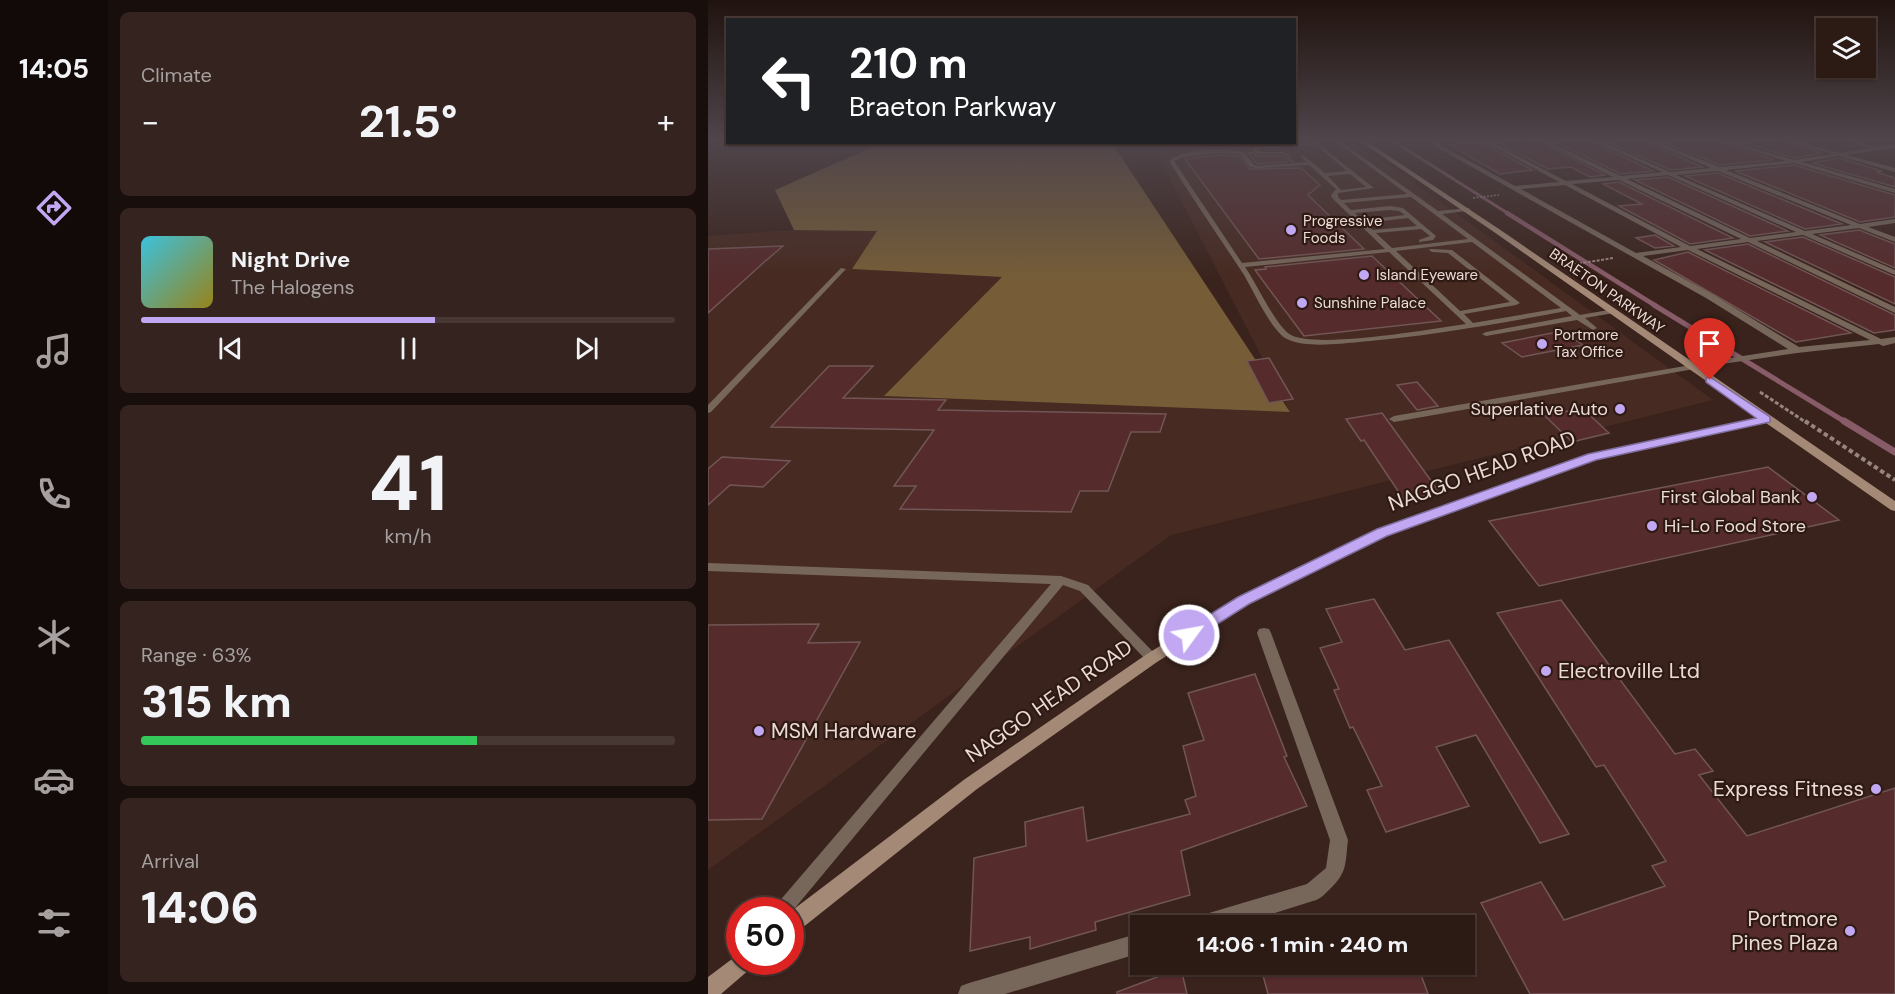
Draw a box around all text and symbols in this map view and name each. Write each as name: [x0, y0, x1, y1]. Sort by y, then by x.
map controls: [1816, 18, 1876, 78]
button: layers: [1816, 18, 1876, 78]
text: 210 m: [849, 36, 967, 91]
icon: left: [750, 42, 828, 120]
text: 14:05: [19, 51, 89, 86]
text: Climate: [141, 62, 212, 88]
text: Braeton Parkway: [849, 89, 1056, 124]
text: 21.5°: [359, 92, 457, 151]
text: −: [141, 100, 159, 143]
text: +: [657, 100, 675, 143]
icon: directions: [33, 187, 75, 229]
place label: Progressive Foods: [1303, 211, 1382, 248]
marker: Progressive Foods: [1284, 223, 1298, 237]
street label: BRAETON PARKWAY: [1545, 244, 1669, 338]
text: Night Drive: [231, 245, 350, 274]
place label: Island Eyeware: [1376, 265, 1478, 285]
marker: Island Eyeware: [1357, 268, 1371, 282]
text: The Halogens: [231, 274, 354, 300]
place label: Sunshine Palace: [1314, 293, 1426, 313]
marker: Sunshine Palace: [1295, 296, 1309, 310]
pin: [1684, 318, 1735, 380]
place label: Portmore Tax Office: [1554, 325, 1623, 362]
icon: arrive: [1693, 327, 1726, 360]
icon: music: [33, 330, 75, 372]
icon: previous: [214, 332, 247, 365]
icon: pause: [392, 332, 425, 365]
icon: next: [570, 332, 603, 365]
marker: Portmore Tax Office: [1535, 337, 1549, 351]
place label: Superlative Auto: [1471, 397, 1608, 421]
marker: Superlative Auto: [1613, 402, 1627, 416]
street label: NAGGO HEAD ROAD: [1384, 424, 1580, 518]
text: 41: [368, 433, 448, 534]
icon: phone: [33, 473, 75, 515]
place label: First Global Bank: [1661, 485, 1800, 509]
marker: First Global Bank: [1805, 490, 1819, 504]
place label: Hi-Lo Food Store: [1664, 514, 1806, 538]
marker: Hi-Lo Food Store: [1645, 519, 1659, 533]
text: km/h: [384, 523, 432, 549]
position arrow: [1157, 603, 1221, 667]
icon: climate: [33, 616, 75, 658]
street label: NAGGO HEAD ROAD: [960, 633, 1138, 769]
text: Range · 63%: [141, 642, 251, 668]
place label: Electroville Ltd: [1558, 657, 1700, 685]
marker: Electroville Ltd: [1539, 664, 1553, 678]
text: 315 km: [141, 672, 292, 731]
place label: MSM Hardware: [771, 717, 917, 745]
marker: MSM Hardware: [752, 724, 766, 738]
icon: car: [33, 759, 75, 801]
place label: Express Fitness: [1713, 775, 1864, 803]
marker: Express Fitness: [1869, 782, 1883, 796]
text: Arrival: [141, 848, 199, 874]
text: 14:06: [141, 878, 259, 937]
speed limit sign: 50: [726, 897, 804, 975]
icon: filters: [33, 902, 75, 944]
place label: Portmore Pines Plaza: [1731, 905, 1838, 957]
marker: Portmore Pines Plaza: [1843, 924, 1857, 938]
text: 14:06 · 1 min · 240 m: [1197, 930, 1408, 959]

